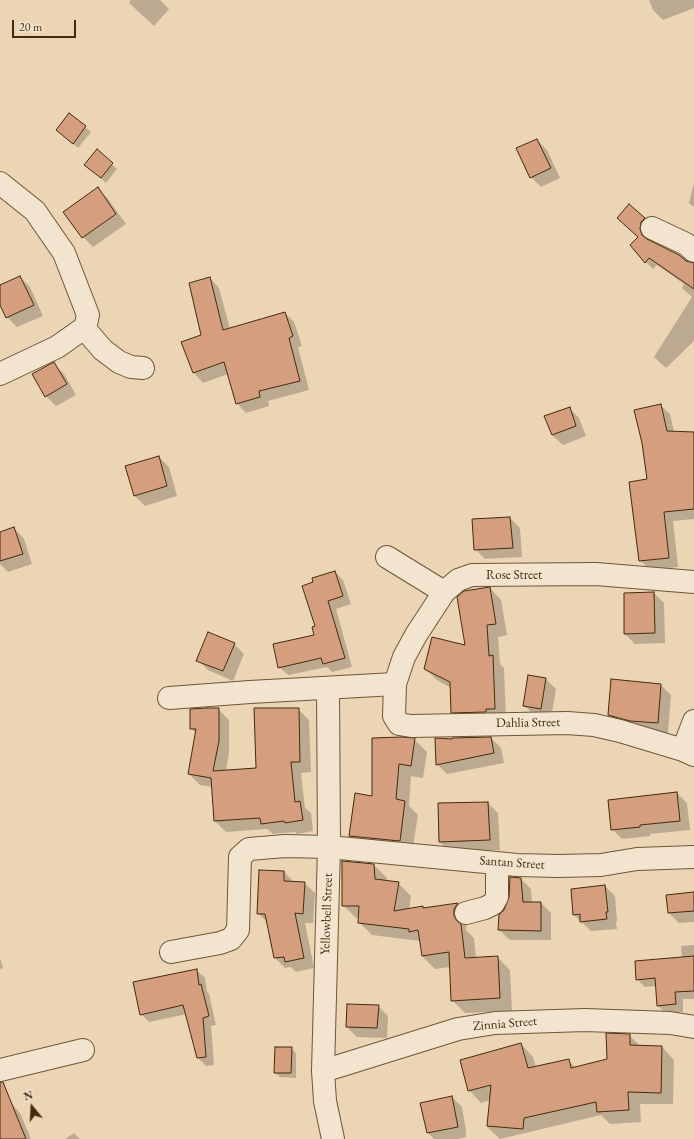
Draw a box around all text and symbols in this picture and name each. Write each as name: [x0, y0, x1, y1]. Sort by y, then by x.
scale bar: [14, 12, 78, 38]
text: 20 m: [19, 19, 42, 35]
street label: Rose Street: [486, 567, 542, 583]
street label: Dahlia Street: [496, 715, 560, 731]
street label: Santan Street: [479, 853, 545, 873]
street label: Yellowbell Street: [318, 873, 336, 955]
street label: Zinnia Street: [472, 1013, 538, 1035]
north arrow: [12, 1087, 52, 1127]
text: N: [22, 1088, 35, 1104]

